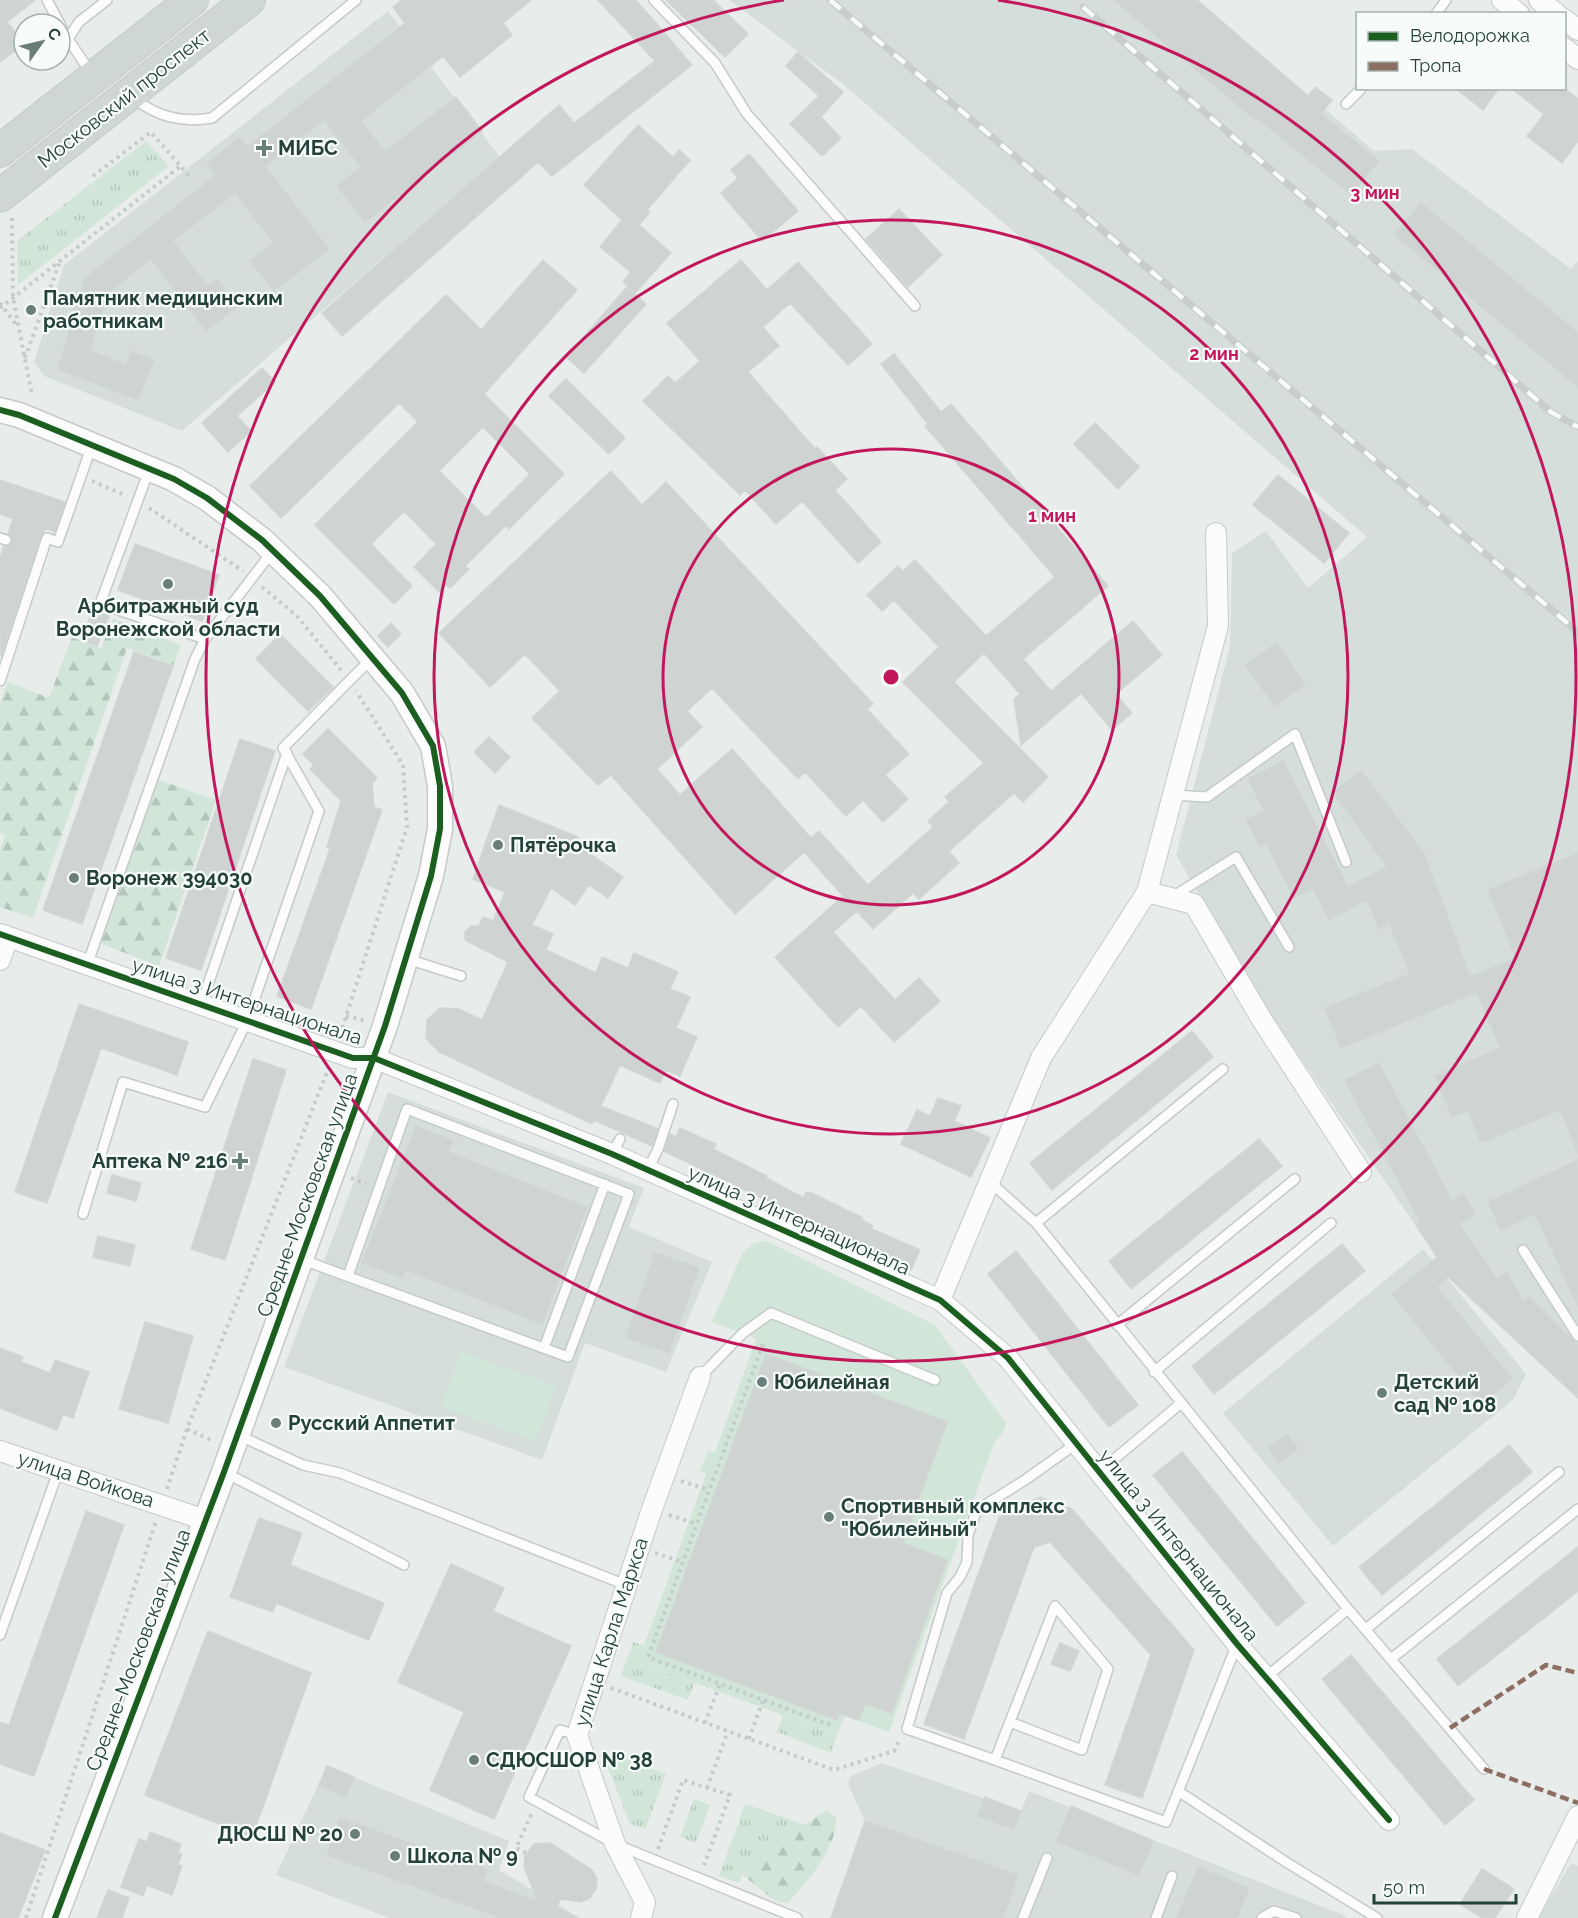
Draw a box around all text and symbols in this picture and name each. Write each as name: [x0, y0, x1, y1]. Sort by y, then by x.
north arrow: [12, 12, 72, 72]
legend: [1356, 12, 1566, 90]
street label: Московский проспект: [33, 23, 216, 173]
text: С: [43, 24, 65, 44]
text: Велодорожка: [1410, 25, 1530, 46]
text: Тропа: [1410, 55, 1461, 76]
place label: МИБС: [278, 136, 338, 160]
marker: МИБС: [255, 139, 273, 157]
text: 3 мин: [1350, 182, 1400, 203]
place label: Памятник медицинским работникам: [43, 286, 283, 333]
marker: Памятник медицинским работникам: [24, 303, 38, 317]
text: 2 мин: [1189, 343, 1239, 364]
text: 1 мин: [1028, 505, 1076, 526]
marker: Арбитражный суд Воронежской области: [161, 577, 175, 591]
place label: Арбитражный суд Воронежской области: [56, 594, 280, 641]
centre of rings: [881, 667, 901, 687]
place label: Пятёрочка: [510, 833, 616, 857]
marker: Пятёрочка: [491, 838, 505, 852]
place label: Воронеж 394030: [86, 866, 253, 890]
marker: Воронеж 394030: [67, 871, 81, 885]
street label: улица 3 Интернационала: [129, 952, 365, 1050]
street label: Средне-Московская улица: [252, 1070, 362, 1320]
place label: Аптека № 216: [92, 1149, 228, 1173]
marker: Аптека № 216: [233, 1154, 247, 1168]
street label: улица 3 Интернационала: [684, 1160, 914, 1280]
place label: Юбилейная: [774, 1370, 890, 1394]
place label: Детский сад № 108: [1394, 1370, 1496, 1417]
marker: Юбилейная: [755, 1375, 769, 1389]
marker: Детский сад № 108: [1375, 1386, 1389, 1400]
place label: Русский Аппетит: [288, 1411, 455, 1435]
marker: Русский Аппетит: [269, 1416, 283, 1430]
street label: улица 3 Интернационала: [1094, 1444, 1264, 1646]
street label: улица Войкова: [15, 1446, 157, 1512]
place label: Спортивный комплекс "Юбилейный": [841, 1494, 1065, 1541]
marker: Спортивный комплекс "Юбилейный": [822, 1510, 836, 1524]
street label: Средне-Московская улица: [81, 1525, 195, 1775]
street label: улица Карла Маркса: [569, 1534, 653, 1730]
place label: СДЮСШОР № 38: [486, 1748, 653, 1772]
marker: СДЮСШОР № 38: [467, 1753, 481, 1767]
place label: ДЮСШ № 20: [217, 1822, 343, 1846]
marker: ДЮСШ № 20: [348, 1827, 362, 1841]
place label: Школа № 9: [407, 1844, 518, 1868]
marker: Школа № 9: [388, 1849, 402, 1863]
scale bar: [1374, 1867, 1516, 1905]
text: 50 m: [1383, 1877, 1425, 1898]

